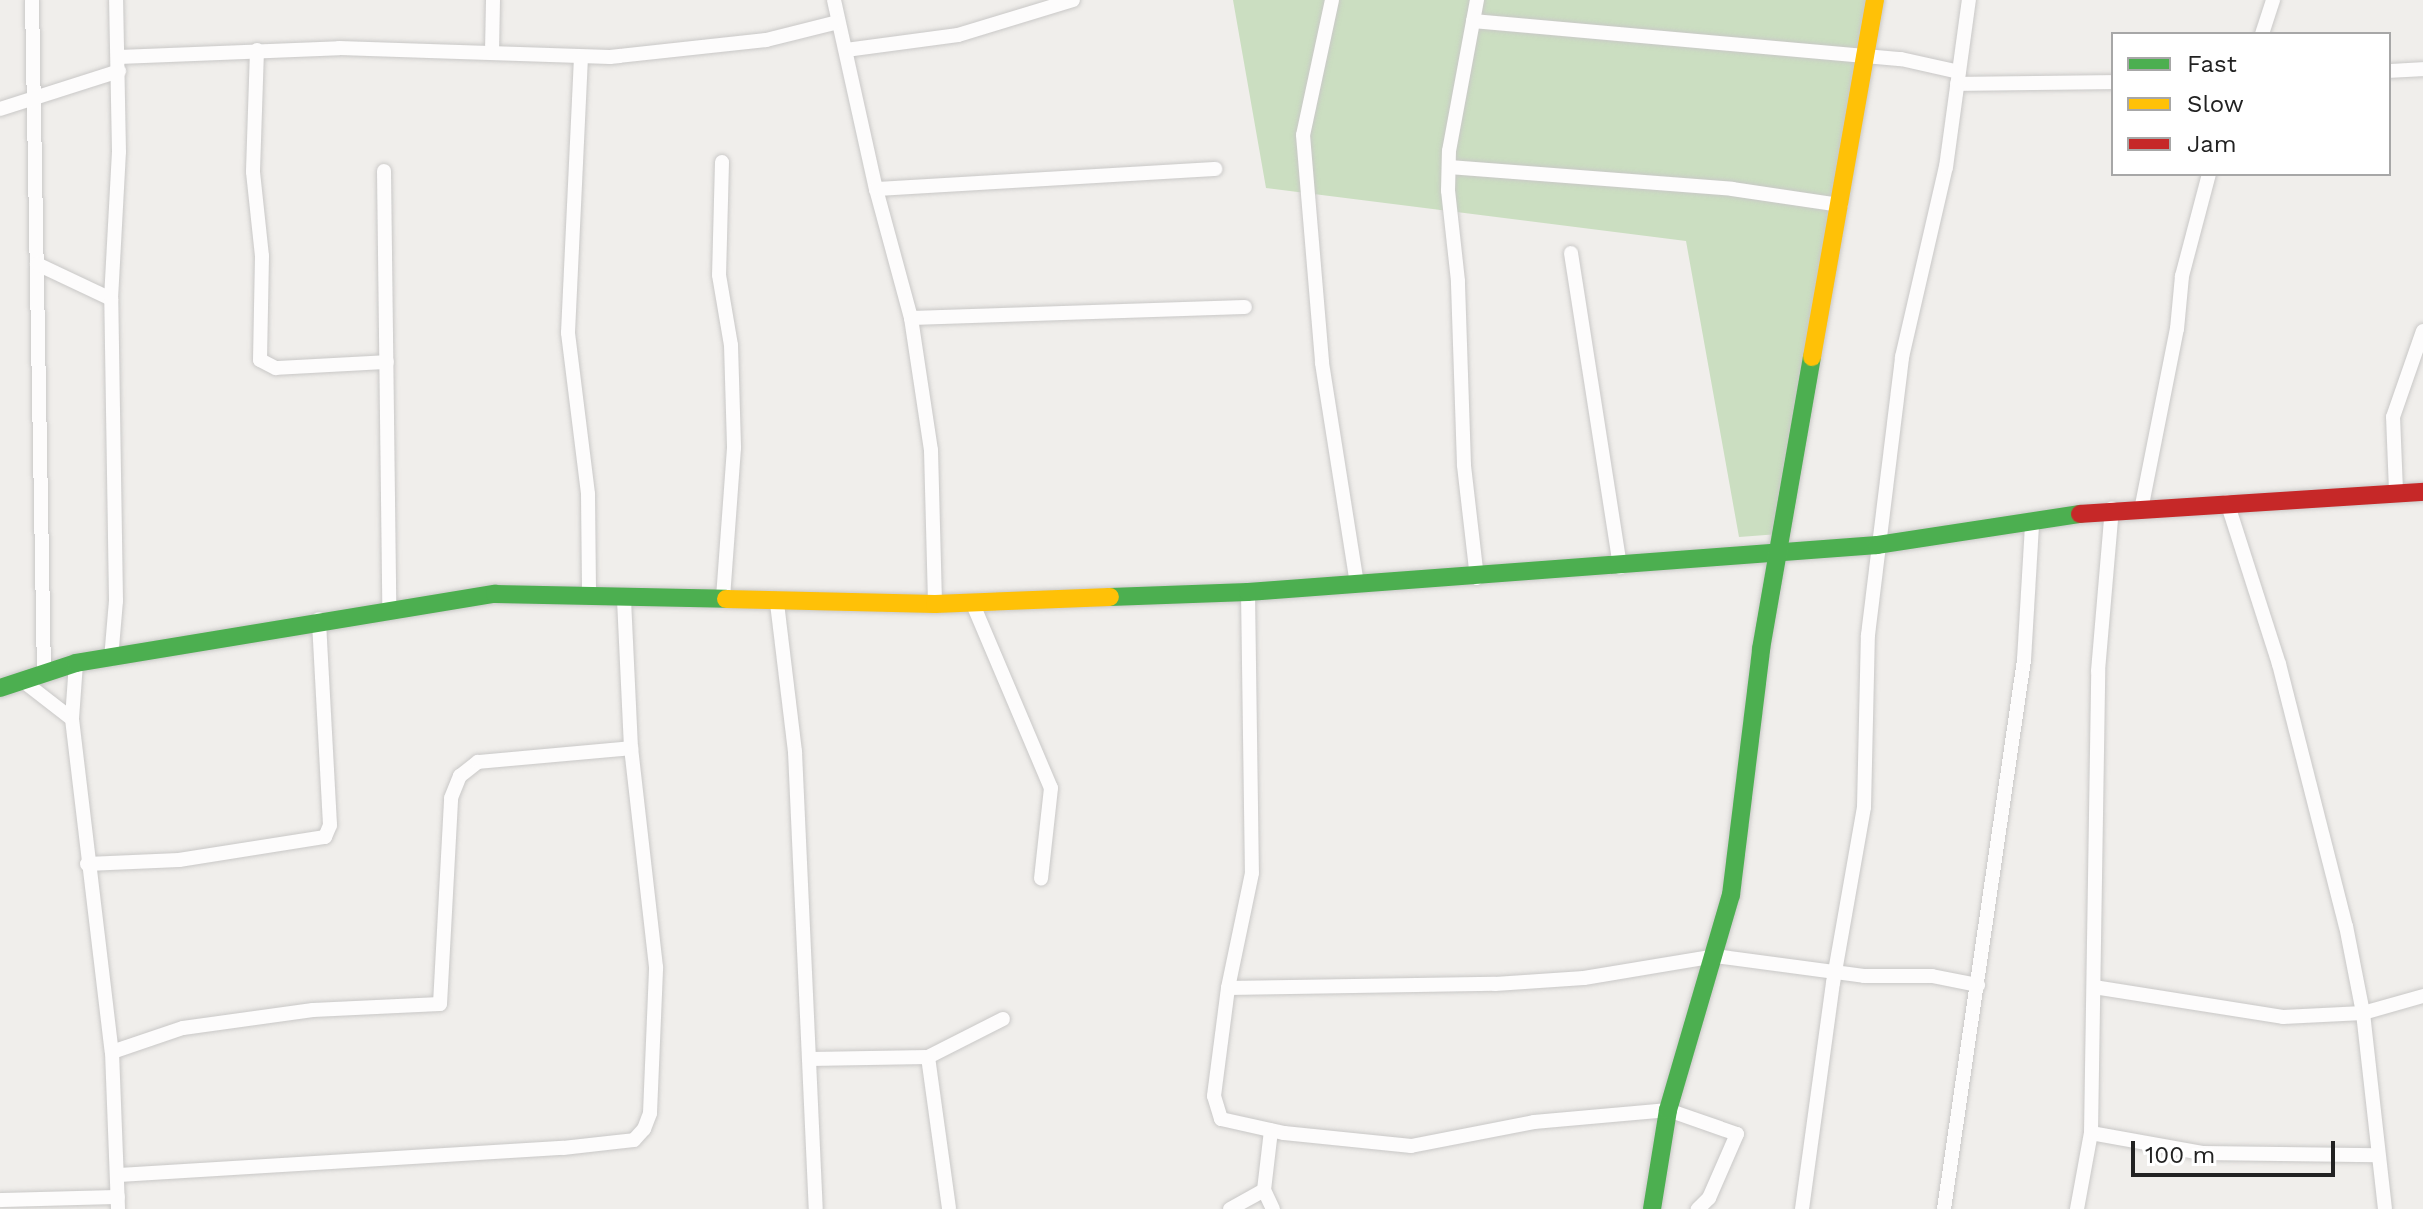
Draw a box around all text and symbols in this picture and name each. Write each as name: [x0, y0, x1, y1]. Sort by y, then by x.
legend: [2111, 32, 2391, 176]
text: Fast: [2187, 50, 2237, 78]
text: Slow: [2187, 90, 2244, 118]
text: Jam: [2187, 130, 2237, 158]
scale bar: [2135, 1125, 2339, 1175]
text: 100 m: [2145, 1141, 2215, 1169]

